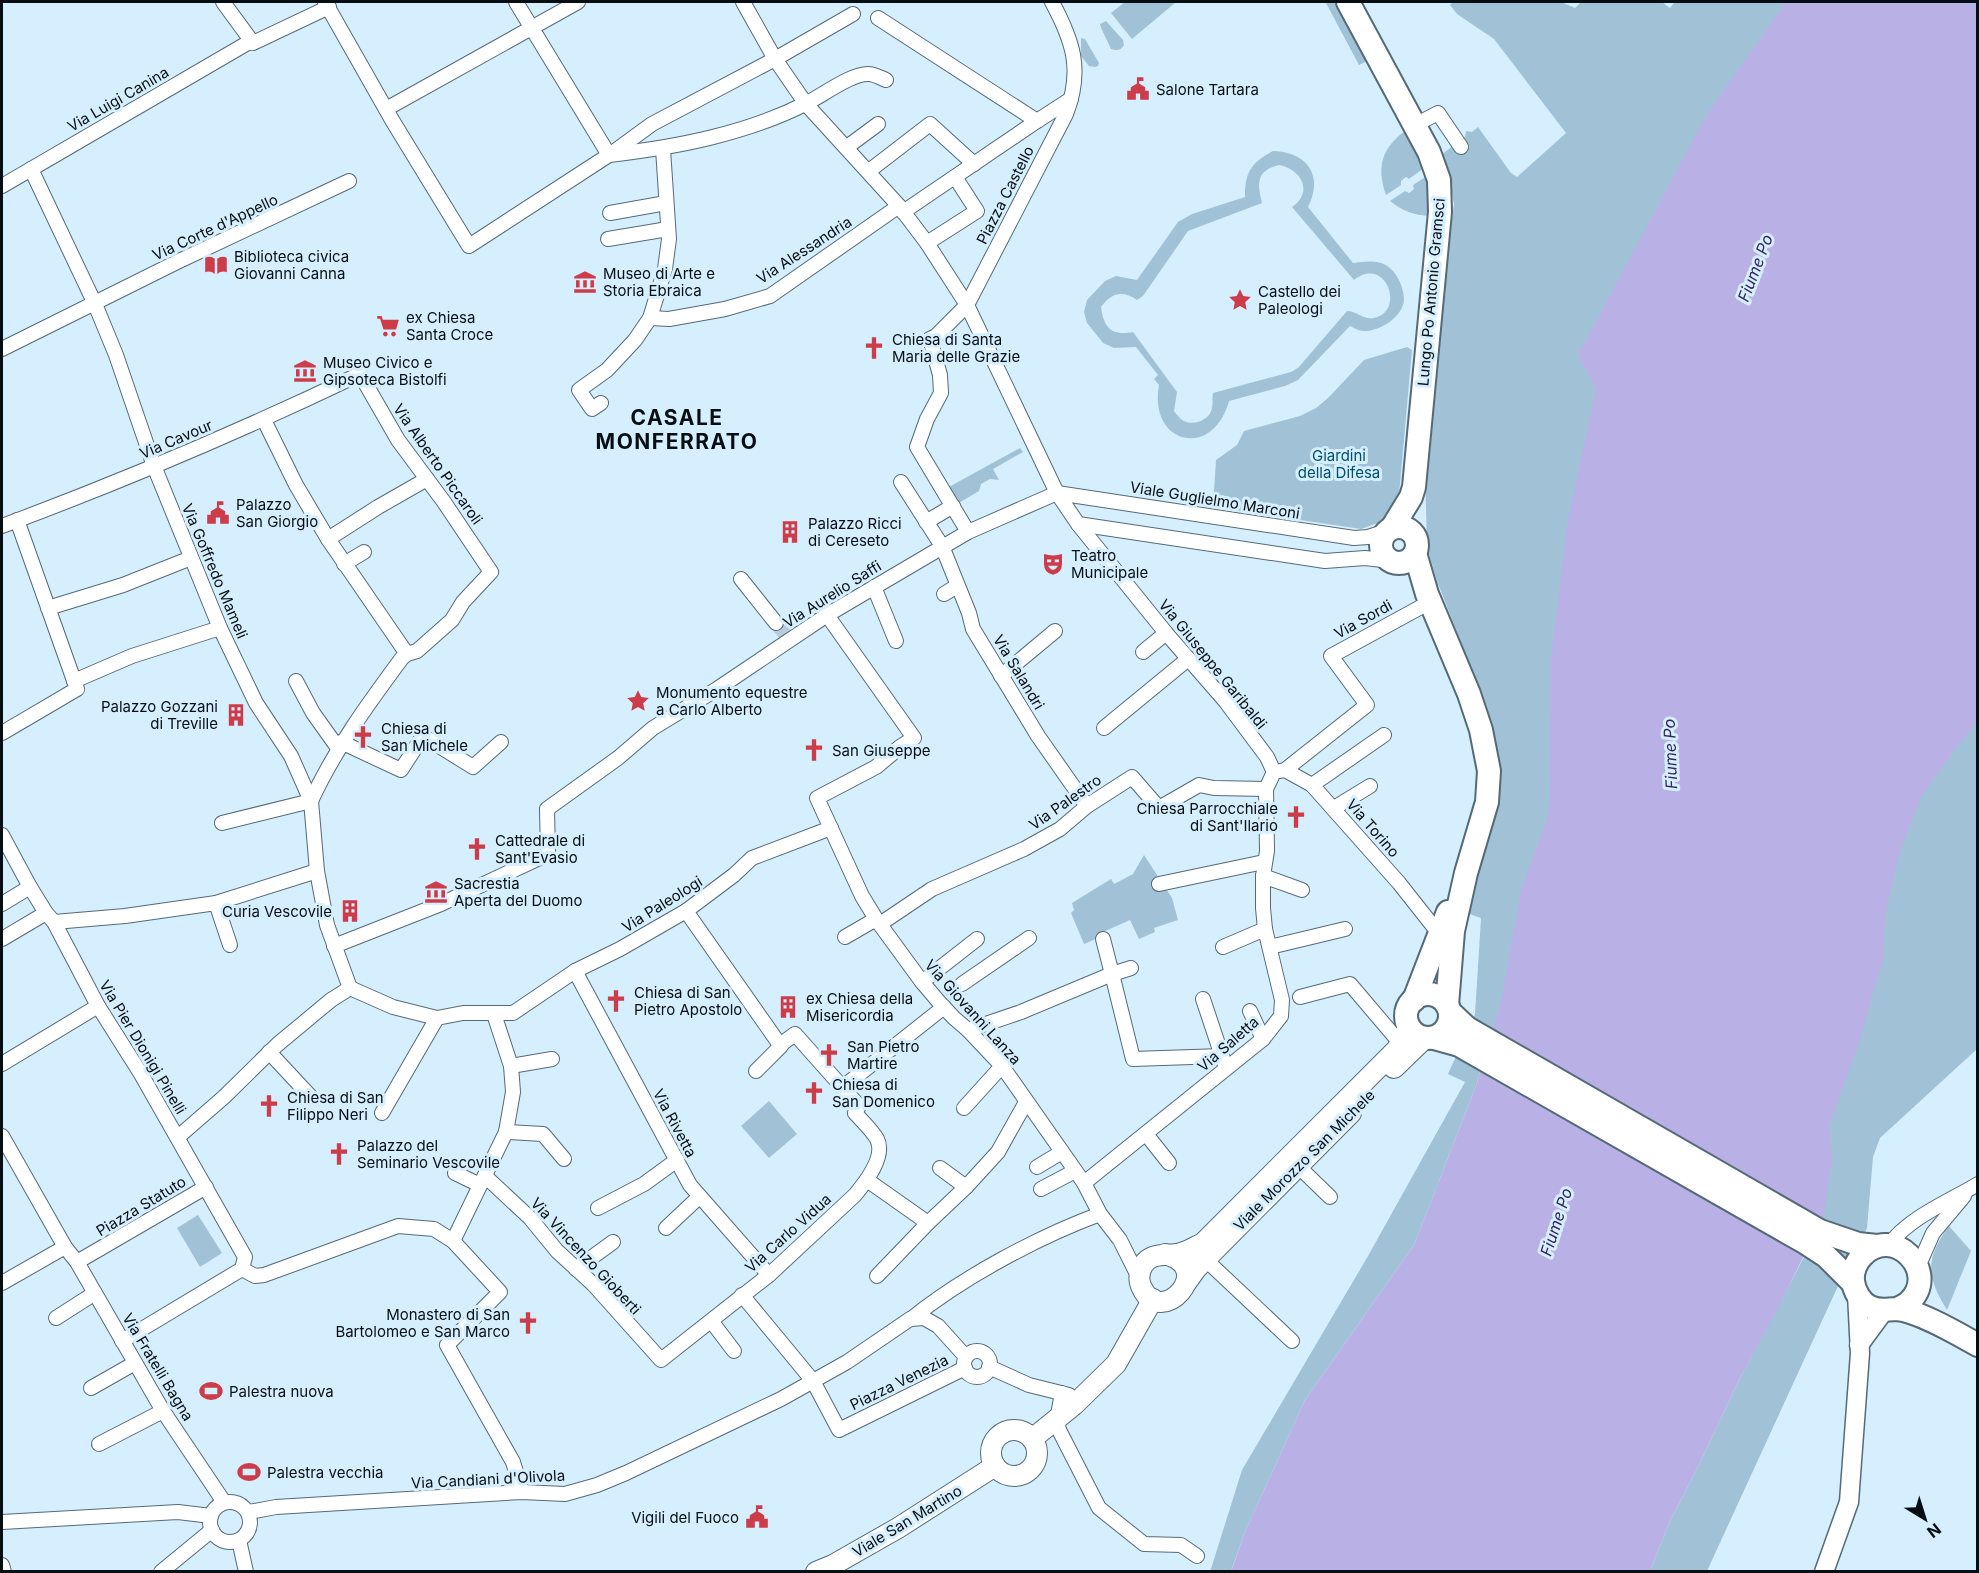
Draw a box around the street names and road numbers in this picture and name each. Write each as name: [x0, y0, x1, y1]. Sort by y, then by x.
street label: Via Luigi Canina: [64, 62, 172, 136]
street label: Piazza Castello: [972, 143, 1038, 247]
street label: Via Corte d'Appello: [149, 190, 281, 264]
street label: Lungo Po Antonio Gramsci: [1413, 197, 1449, 387]
street label: Via Alessandria: [753, 212, 855, 288]
street label: Via Alberto Piccaroli: [389, 400, 487, 528]
street label: Via Cavour: [137, 415, 216, 463]
street label: Viale Guglielmo Marconi: [1129, 477, 1301, 523]
street label: Via Goffredo Mameli: [178, 501, 252, 641]
street label: Via Aurelio Saffi: [779, 556, 885, 632]
street label: Via Giuseppe Garibaldi: [1155, 595, 1271, 733]
street label: Via Sordi: [1331, 595, 1395, 643]
street label: Via Salandri: [989, 631, 1049, 713]
street label: Via Palestro: [1025, 770, 1105, 834]
street label: Via Torino: [1342, 795, 1404, 861]
street label: Via Paleologi: [618, 872, 706, 936]
street label: Via Giovanni Lanza: [921, 955, 1025, 1069]
street label: Via Pier Dionigi Pinelli: [95, 976, 191, 1118]
street label: Via Saletta: [1193, 1012, 1263, 1076]
street label: Viale Morozzo San Michele: [1229, 1085, 1379, 1235]
street label: Via Rivetta: [649, 1086, 701, 1160]
street label: Piazza Statuto: [93, 1172, 189, 1240]
street label: Via Carlo Vidua: [741, 1189, 835, 1277]
street label: Via Vincenzo Gioberti: [527, 1194, 645, 1318]
street label: Via Fratelli Bagna: [118, 1310, 198, 1424]
street label: Piazza Venezia: [847, 1350, 951, 1414]
street label: Via Candiani d'Olivola: [410, 1465, 566, 1493]
street label: Viale San Martino: [849, 1481, 965, 1561]

